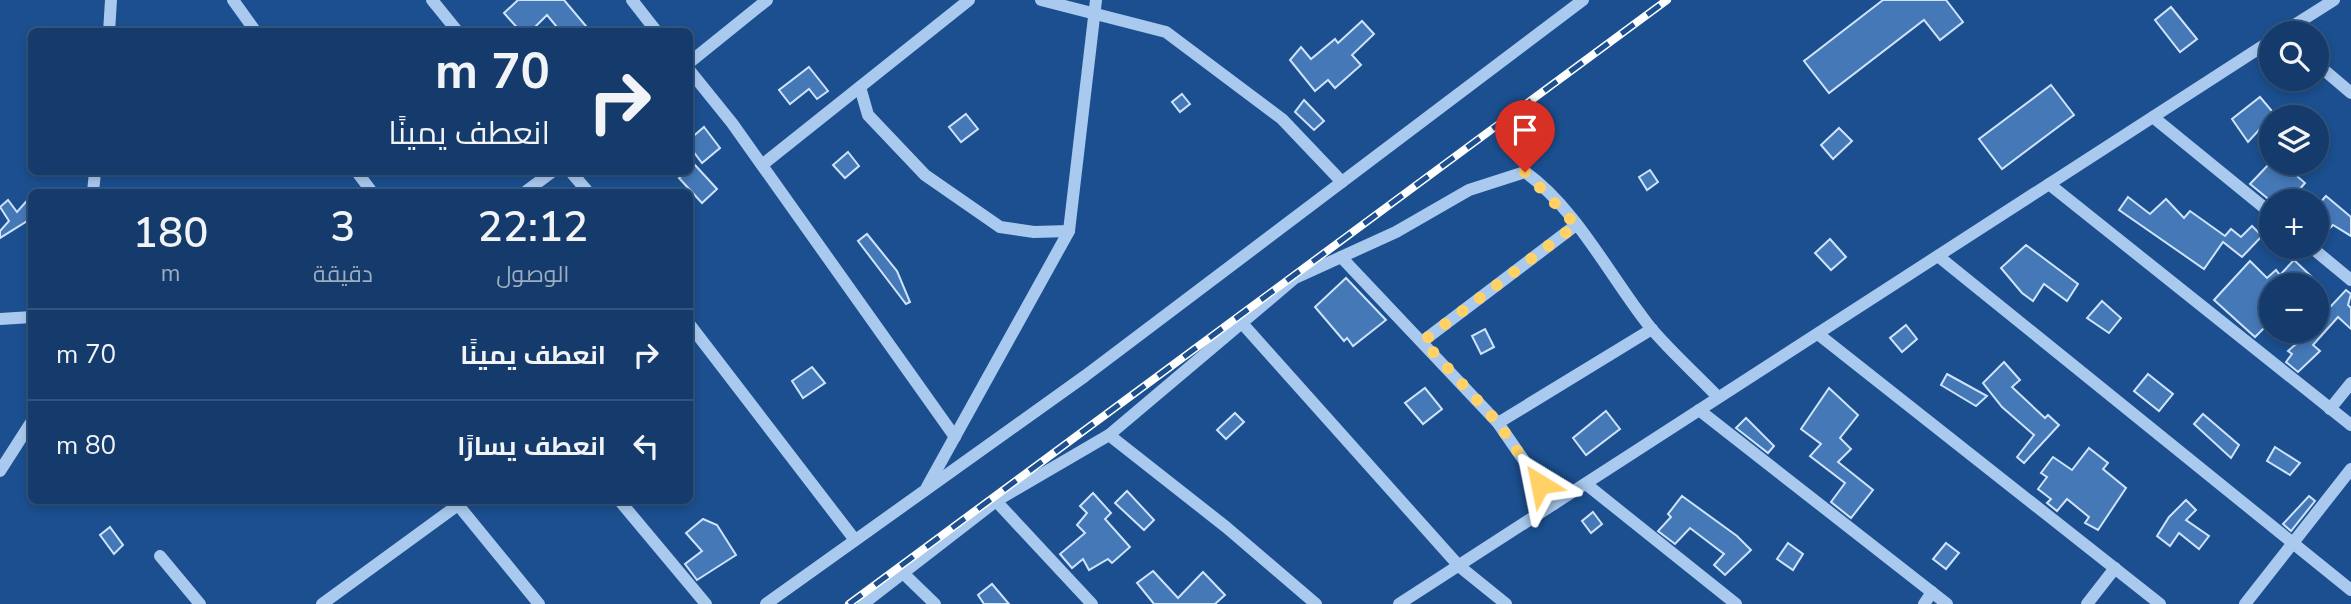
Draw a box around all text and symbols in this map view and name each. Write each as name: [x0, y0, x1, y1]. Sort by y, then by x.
map controls: [2259, 21, 2329, 343]
button: search: [2259, 21, 2329, 91]
text: 70 m: [435, 38, 550, 105]
icon: right: [574, 56, 665, 147]
pin: [1495, 100, 1555, 172]
button: layers: [2259, 105, 2329, 175]
icon: arrive: [1506, 111, 1544, 149]
text: انعطف يمينًا: [388, 112, 550, 155]
button: +: [2259, 189, 2329, 259]
text: 3: [330, 199, 356, 256]
text: 22:12: [478, 199, 588, 256]
text: 180: [133, 205, 208, 262]
text: m: [161, 258, 180, 289]
text: دقيقة: [313, 259, 373, 290]
text: الوصول: [496, 259, 570, 290]
button: −: [2259, 273, 2329, 343]
icon: right: [627, 336, 665, 374]
text: 70 m: [56, 337, 116, 372]
text: انعطف يمينًا: [460, 338, 606, 373]
icon: left: [627, 427, 665, 465]
text: 80 m: [56, 428, 116, 463]
text: انعطف يسارًا: [457, 429, 606, 464]
position arrow: [1503, 447, 1577, 521]

